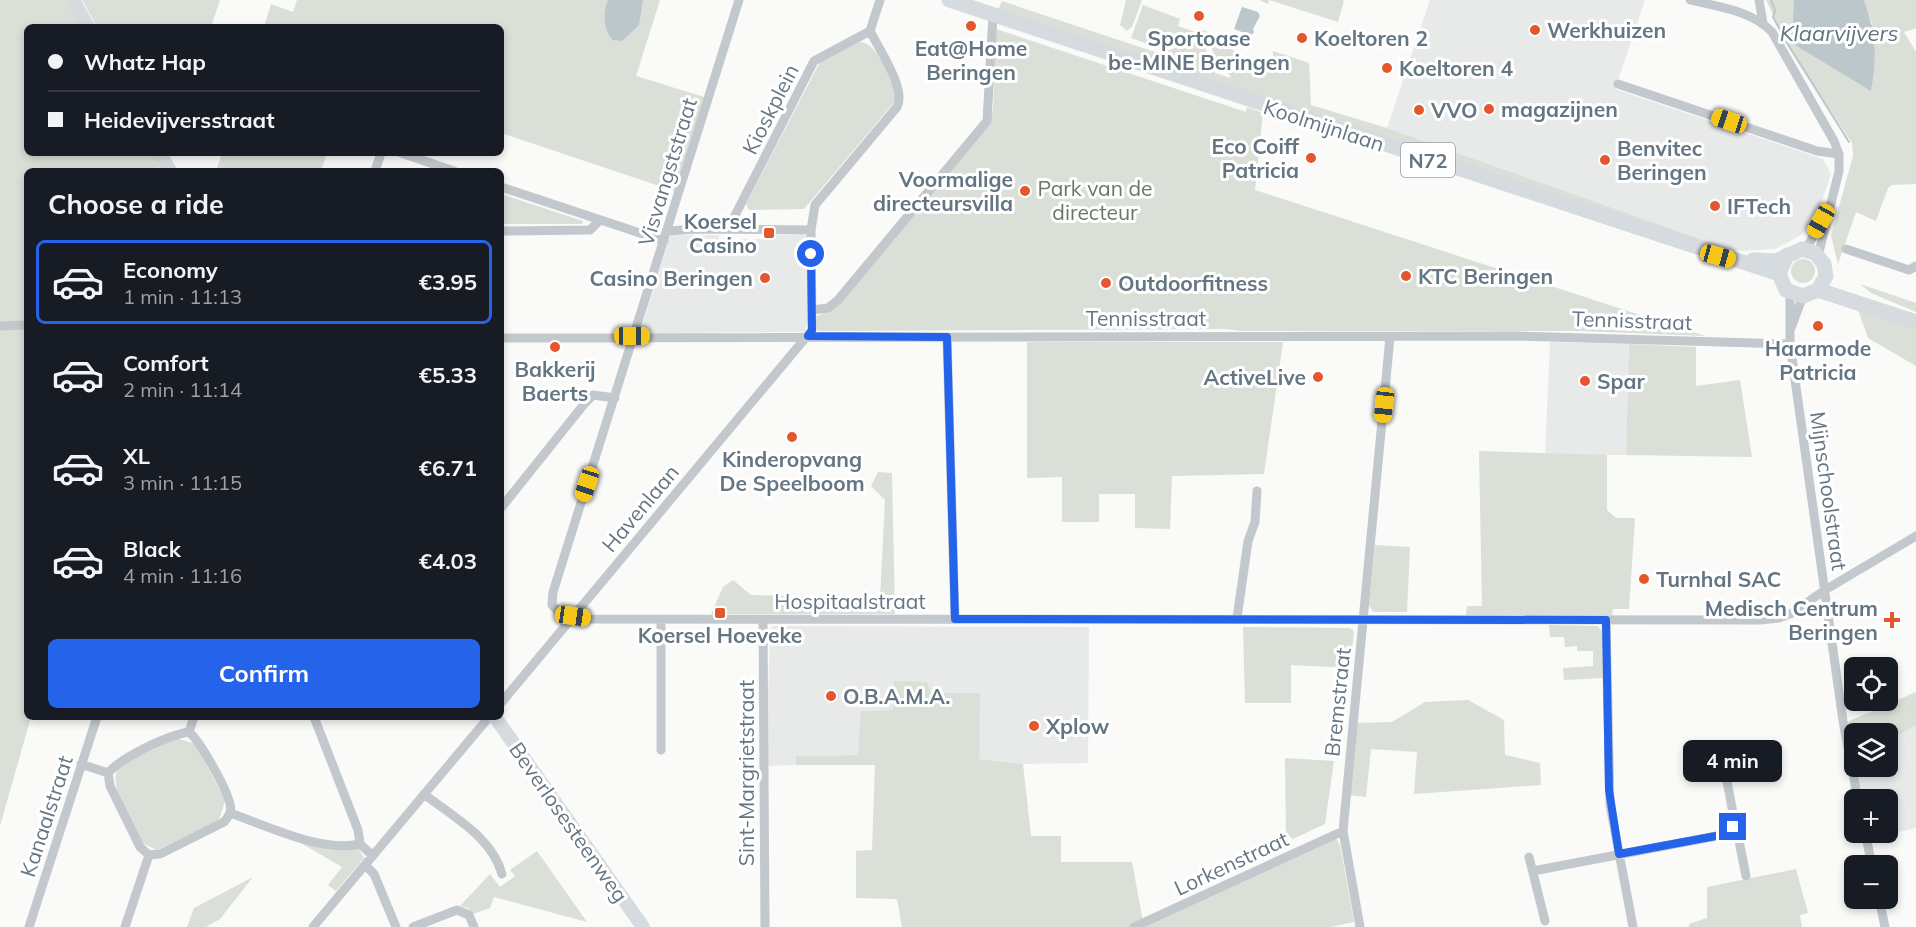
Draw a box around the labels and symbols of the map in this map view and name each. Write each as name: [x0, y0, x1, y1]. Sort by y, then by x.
marker: Sportoase be-MINE Beringen: [1192, 9, 1206, 23]
place label: Werkhuizen: [1547, 17, 1666, 43]
marker: Eat@Home Beringen: [964, 19, 978, 33]
water label: Klaarvijvers: [1780, 19, 1898, 47]
marker: Werkhuizen: [1528, 23, 1542, 37]
place label: Sportoase be-MINE Beringen: [1108, 25, 1290, 75]
place label: Koeltoren 2: [1314, 25, 1428, 51]
marker: Koeltoren 2: [1295, 31, 1309, 45]
place label: Eat@Home Beringen: [915, 35, 1027, 85]
place label: Koeltoren 4: [1399, 55, 1513, 81]
street label: Kioskplein: [736, 59, 804, 159]
marker: Koeltoren 4: [1380, 61, 1394, 75]
street label: Koolmijnlaan: [1260, 93, 1388, 157]
street label: Visvangststraat: [632, 95, 702, 249]
place label: magazijnen: [1501, 96, 1618, 122]
place label: VVO: [1430, 97, 1477, 123]
marker: magazijnen: [1482, 102, 1496, 116]
marker: VVO: [1412, 103, 1426, 117]
car: [1709, 107, 1749, 135]
place label: Eco Coiff Patricia: [1211, 133, 1300, 183]
place label: Benvitec Beringen: [1617, 135, 1707, 185]
road number: N72: [1401, 143, 1455, 177]
marker: Eco Coiff Patricia: [1304, 151, 1318, 165]
marker: Benvitec Beringen: [1598, 153, 1612, 167]
place label: Voormalige directeursvilla: [873, 166, 1013, 216]
park label: Park van de directeur: [1037, 175, 1153, 225]
marker: Voormalige directeursvilla: [1018, 184, 1032, 198]
place label: IFTech: [1727, 193, 1791, 219]
marker: IFTech: [1708, 199, 1722, 213]
car: [1804, 201, 1838, 241]
place label: Koersel Casino: [684, 208, 757, 258]
marker: Koersel Casino: [762, 226, 776, 240]
route start: [797, 240, 824, 267]
car: [1698, 243, 1738, 269]
place label: KTC Beringen: [1418, 263, 1553, 289]
place label: Casino Beringen: [589, 265, 753, 291]
marker: KTC Beringen: [1399, 269, 1413, 283]
place label: Outdoorfitness: [1118, 270, 1268, 296]
marker: Casino Beringen: [758, 271, 772, 285]
marker: Outdoorfitness: [1099, 276, 1113, 290]
street label: Tennisstraat: [1086, 305, 1206, 331]
street label: Tennisstraat: [1571, 305, 1693, 335]
marker: Haarmode Patricia: [1811, 319, 1825, 333]
car: [614, 327, 650, 345]
place label: Haarmode Patricia: [1765, 335, 1871, 385]
marker: Bakkerij Baerts: [548, 340, 562, 354]
place label: Bakkerij Baerts: [514, 356, 596, 406]
place label: ActiveLive: [1204, 364, 1306, 390]
place label: Spar: [1597, 368, 1646, 394]
marker: ActiveLive: [1311, 370, 1325, 384]
marker: Spar: [1578, 374, 1592, 388]
car: [1373, 386, 1395, 424]
street label: Mijnschoolstraat: [1805, 410, 1853, 572]
marker: Kinderopvang De Speelboom: [785, 430, 799, 444]
place label: Kinderopvang De Speelboom: [719, 446, 865, 496]
street label: Havenlaan: [596, 459, 684, 557]
car: [573, 464, 601, 504]
place label: Turnhal SAC: [1656, 566, 1781, 592]
marker: Turnhal SAC: [1637, 572, 1651, 586]
street label: Hospitaalstraat: [774, 588, 926, 614]
place label: Medisch Centrum Beringen: [1705, 595, 1878, 645]
car: [554, 605, 592, 627]
marker: Koersel Hoeveke: [713, 606, 727, 620]
marker: Medisch Centrum Beringen: [1883, 611, 1901, 629]
place label: Koersel Hoeveke: [638, 622, 802, 648]
street label: Bremstraat: [1318, 646, 1356, 758]
street label: Sint-Margrietstraat: [733, 680, 759, 866]
place label: O.B.A.M.A.: [843, 683, 951, 709]
marker: O.B.A.M.A.: [824, 689, 838, 703]
place label: Xplow: [1045, 713, 1110, 739]
marker: Xplow: [1027, 719, 1041, 733]
street label: Beverlosesteenweg: [504, 737, 634, 907]
callout: 4 min: [1684, 740, 1782, 782]
street label: Kanaalstraat: [14, 752, 78, 880]
route end: [1719, 813, 1746, 840]
street label: Lorkenstraat: [1170, 825, 1292, 901]

